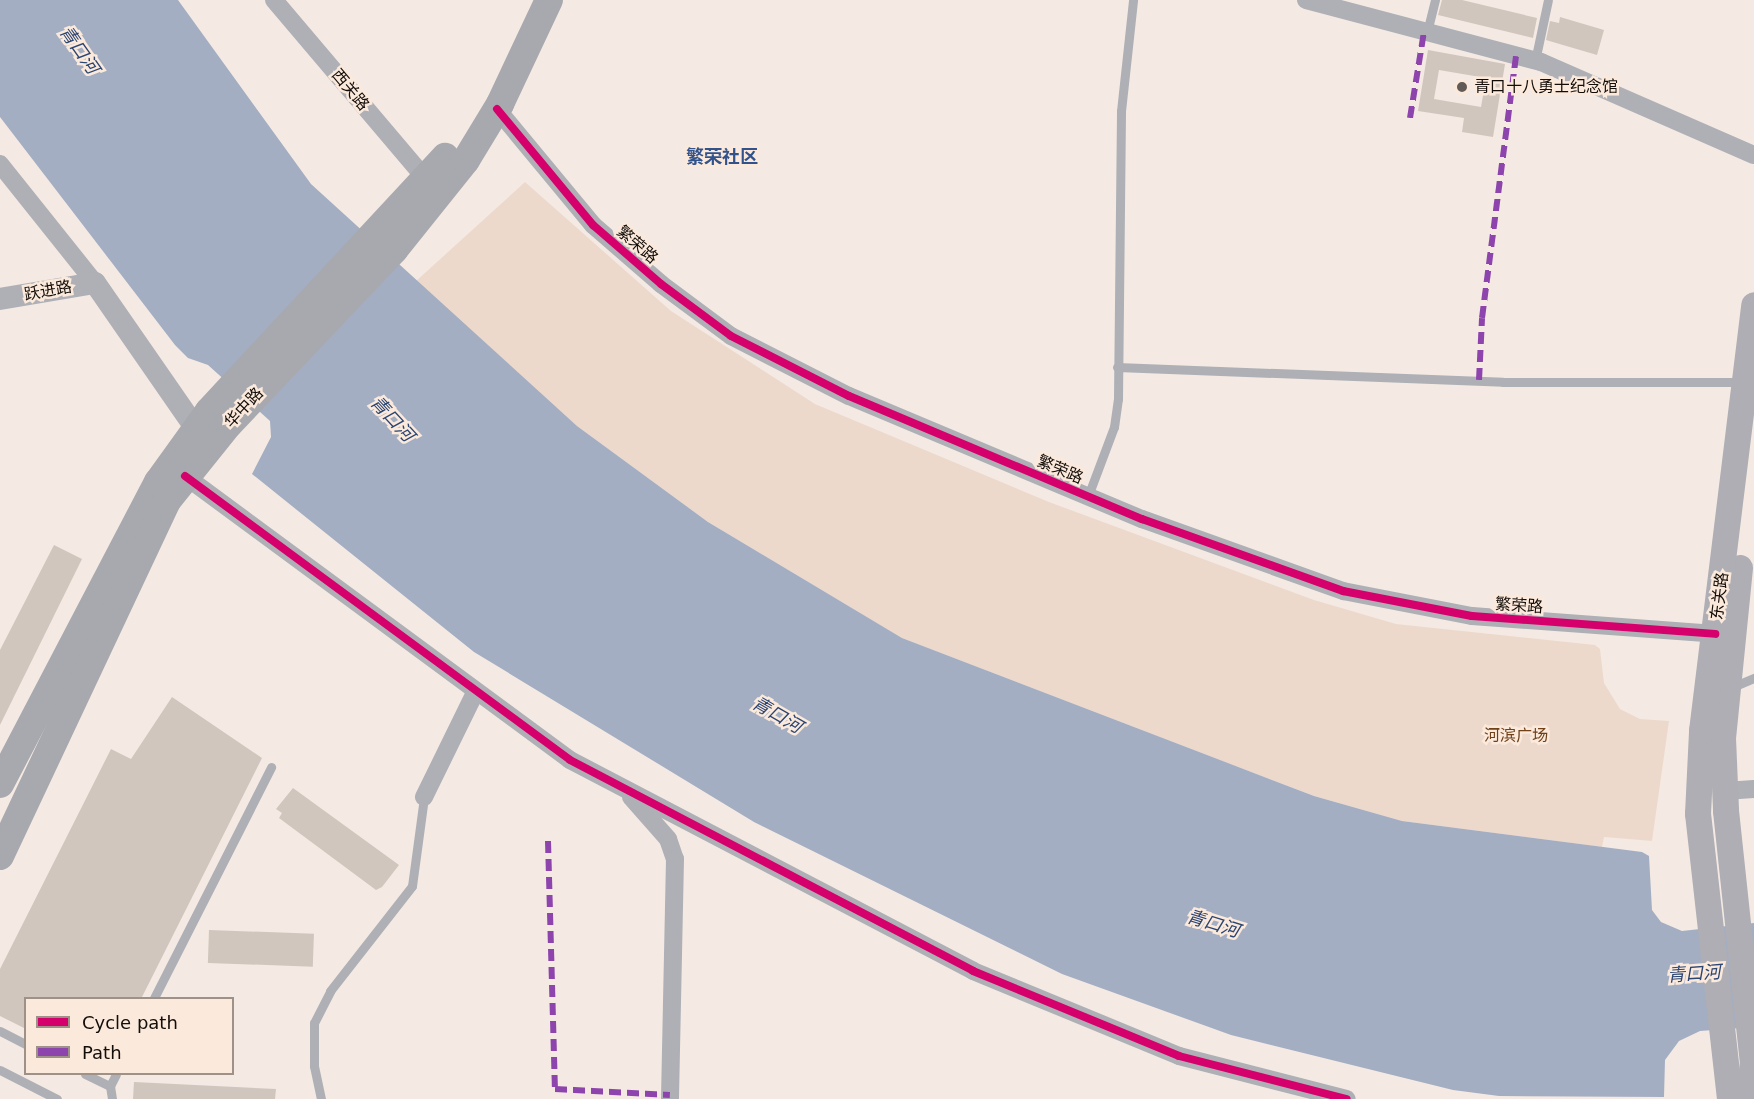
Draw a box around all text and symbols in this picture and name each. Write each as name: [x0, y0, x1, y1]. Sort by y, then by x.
water label: 青口河: [55, 22, 103, 78]
street label: 西关路: [327, 65, 373, 115]
place label: 青口十八勇士纪念馆: [1474, 77, 1618, 97]
marker: 青口十八勇士纪念馆: [1455, 80, 1469, 94]
district label: 繁荣社区: [686, 146, 758, 168]
street label: 繁荣路: [613, 222, 661, 268]
street label: 跃进路: [23, 277, 73, 305]
street label: 华中路: [221, 384, 267, 432]
water label: 青口河: [366, 392, 418, 446]
street label: 繁荣路: [1034, 452, 1086, 488]
street label: 东关路: [1708, 571, 1732, 621]
street label: 繁荣路: [1494, 595, 1544, 617]
water label: 青口河: [748, 692, 806, 738]
park label: 河滨广场: [1484, 726, 1548, 746]
water label: 青口河: [1184, 906, 1242, 942]
water label: 青口河: [1666, 961, 1722, 987]
legend: [24, 997, 234, 1075]
text: Cycle path: [82, 1012, 178, 1033]
text: Path: [82, 1042, 122, 1063]

